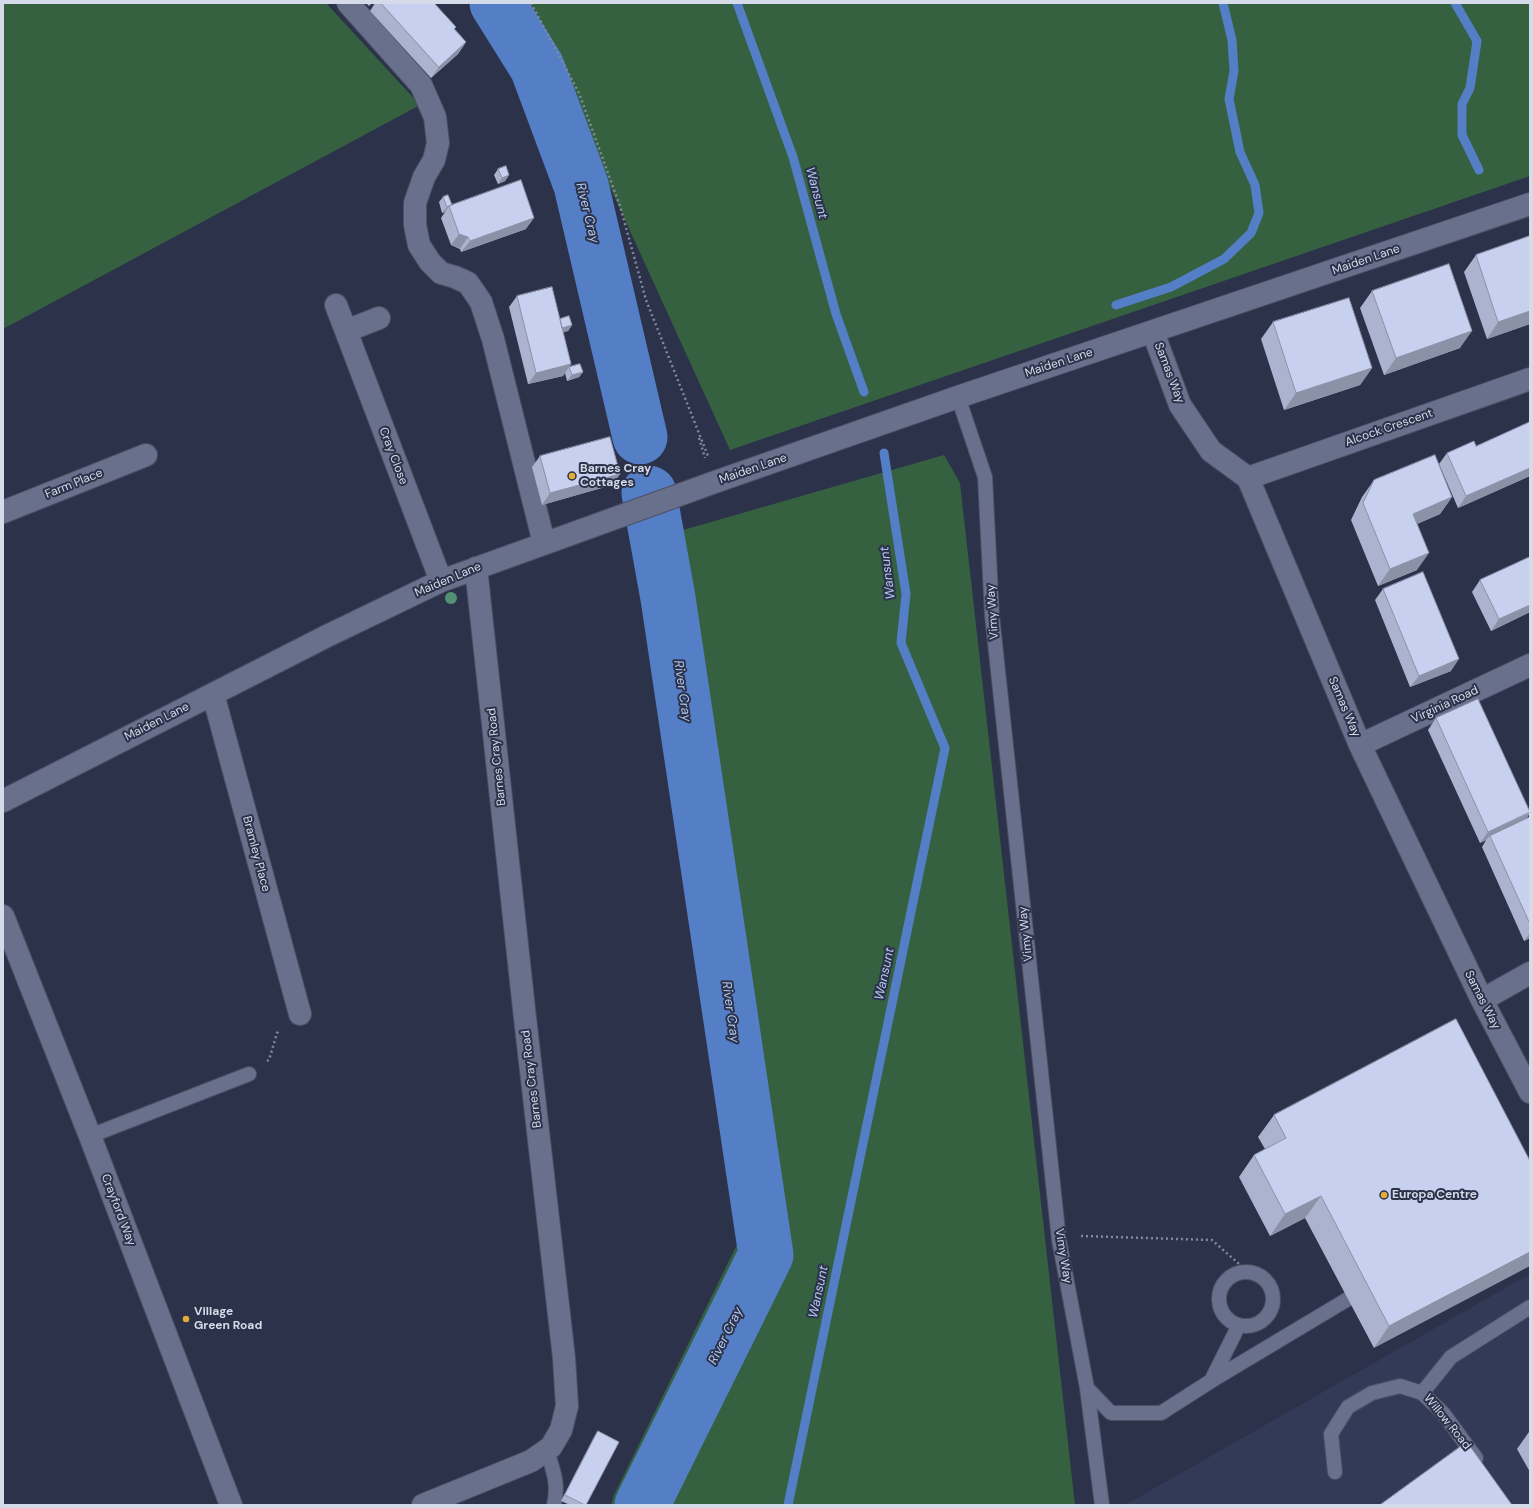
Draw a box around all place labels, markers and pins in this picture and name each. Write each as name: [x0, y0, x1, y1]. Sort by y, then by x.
place label: Barnes Cray Cottages: [580, 462, 651, 490]
marker: Barnes Cray Cottages: [567, 471, 577, 481]
place label: Europa Centre: [1392, 1188, 1477, 1202]
marker: Europa Centre: [1379, 1190, 1389, 1200]
place label: Village Green Road: [194, 1305, 262, 1333]
marker: Village Green Road: [181, 1314, 191, 1324]

